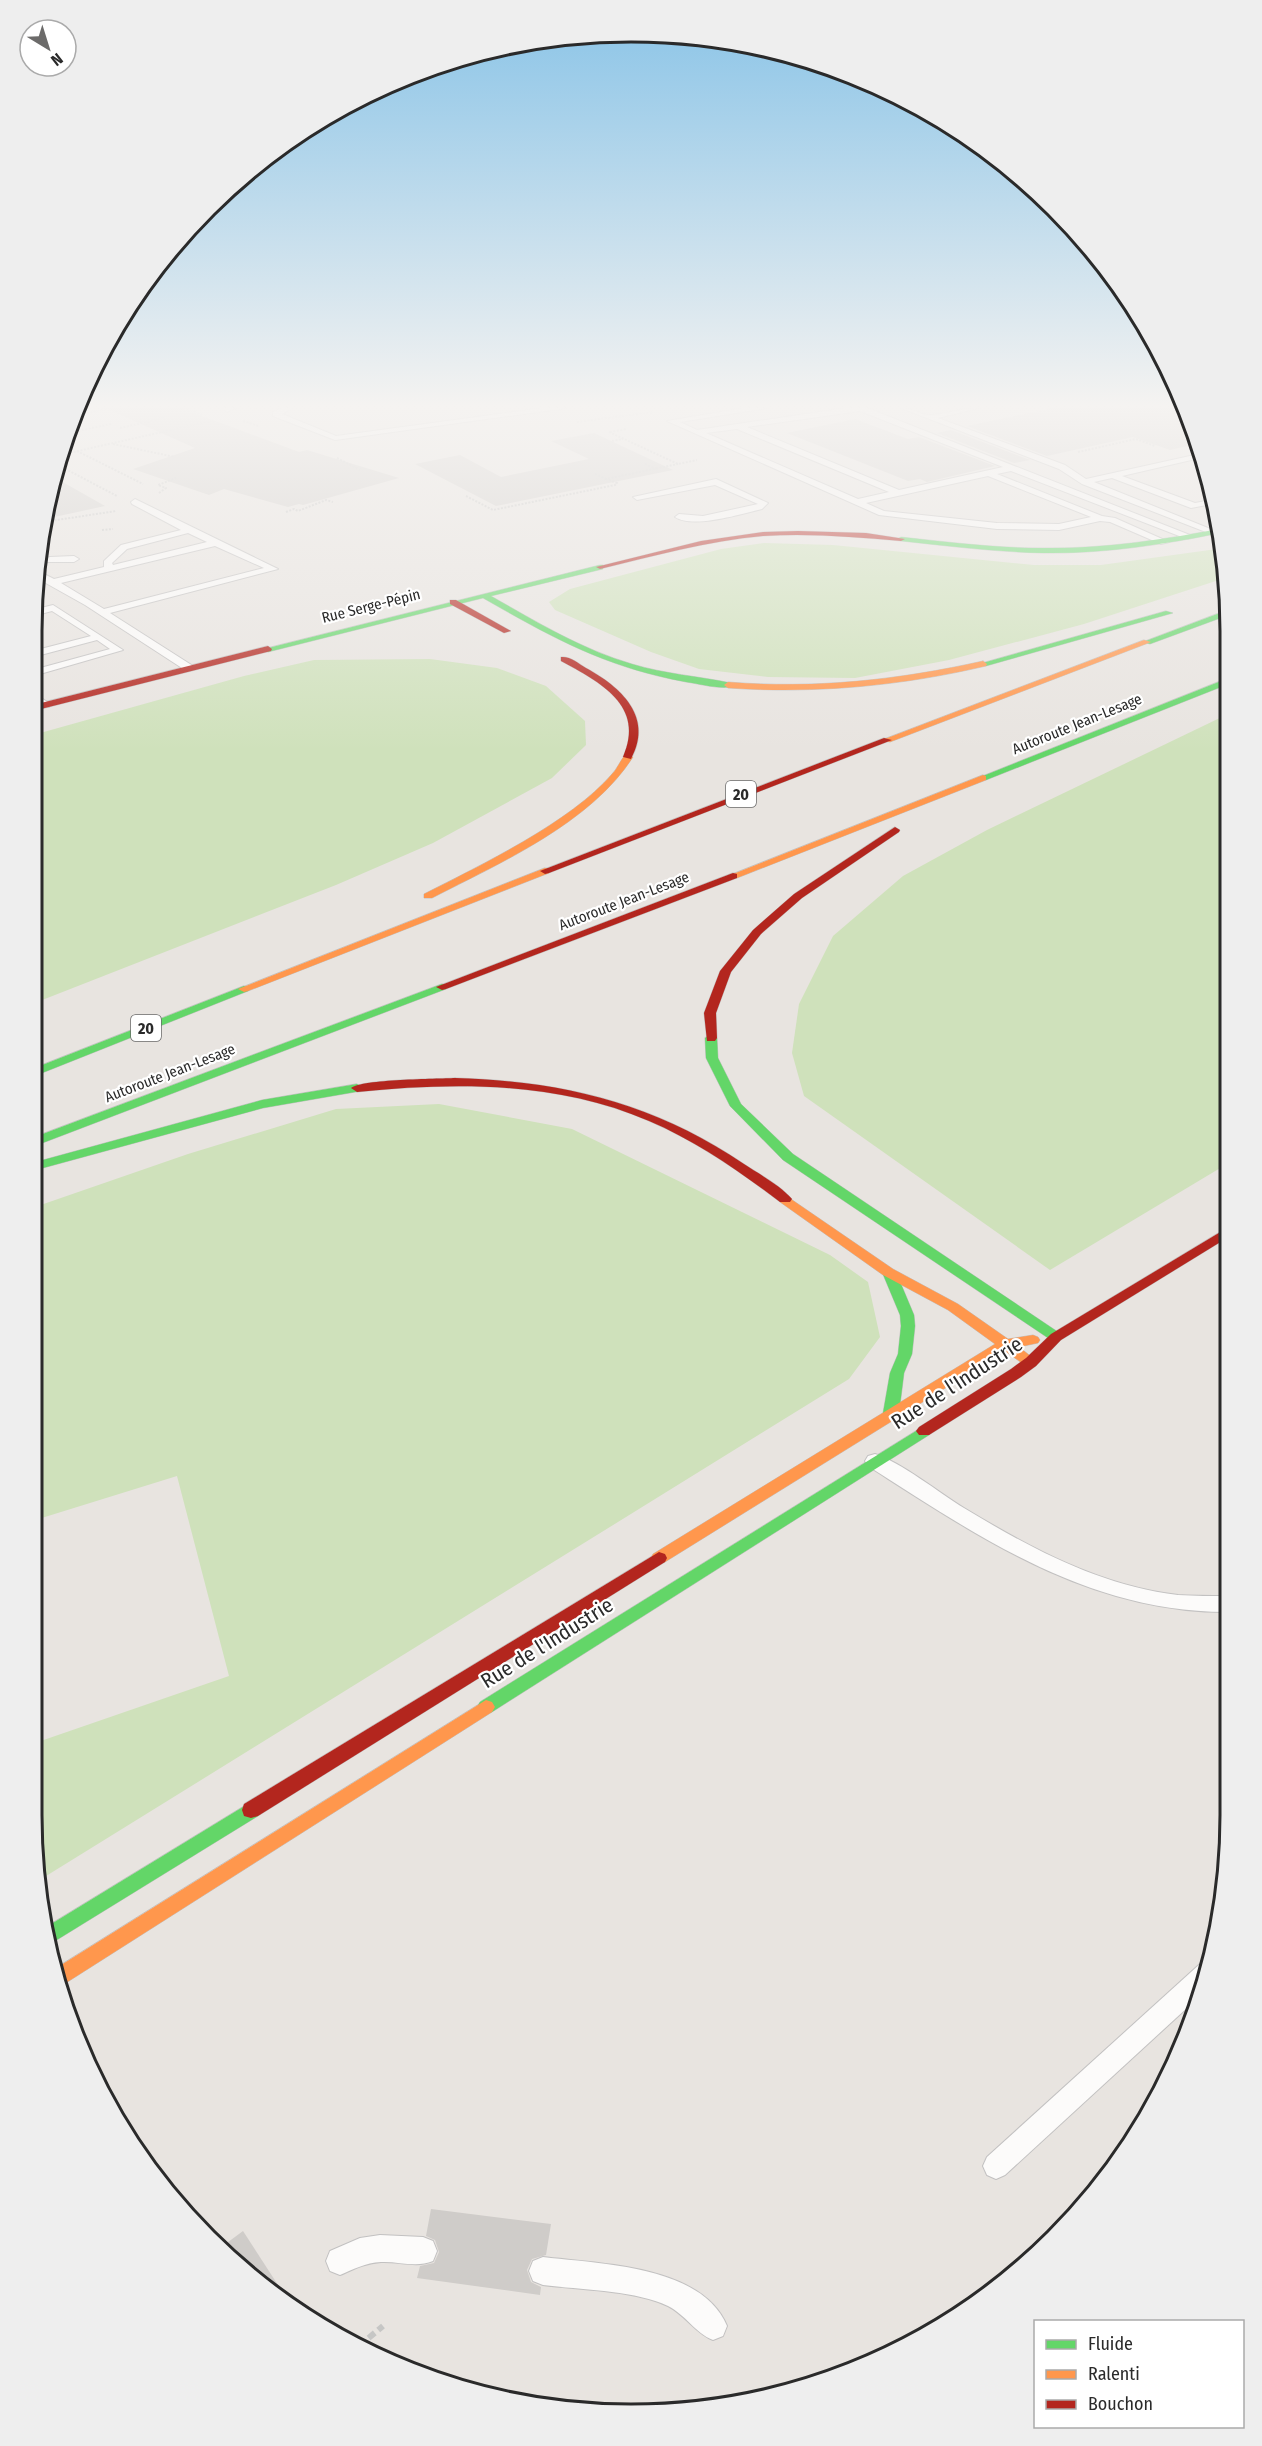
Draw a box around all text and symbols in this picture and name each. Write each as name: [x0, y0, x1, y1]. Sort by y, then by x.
north arrow: [18, 18, 78, 78]
text: N: [47, 49, 67, 70]
street label: Rue Serge-Pépin: [320, 585, 422, 627]
street label: Autoroute Jean-Lesage: [1010, 690, 1144, 758]
road number: 20: [726, 781, 756, 807]
street label: Autoroute Jean-Lesage: [556, 868, 692, 934]
road number: 20: [131, 1015, 161, 1041]
street label: Autoroute Jean-Lesage: [102, 1040, 238, 1106]
street label: Rue de l'Industrie: [886, 1331, 1028, 1435]
street label: Rue de l'Industrie: [476, 1592, 618, 1694]
legend: [1034, 2320, 1244, 2428]
text: Fluide: [1088, 2333, 1133, 2355]
text: Ralenti: [1088, 2363, 1140, 2385]
text: Bouchon: [1088, 2393, 1153, 2415]

